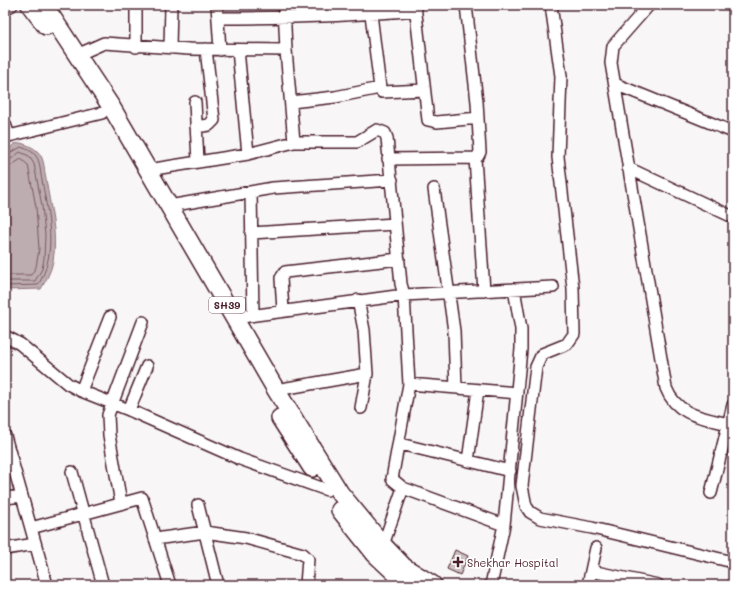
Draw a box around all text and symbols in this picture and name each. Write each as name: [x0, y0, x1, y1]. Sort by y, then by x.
road number: SH39: [209, 297, 245, 313]
place label: Shekhar Hospital: [467, 555, 558, 570]
marker: Shekhar Hospital: [452, 556, 464, 568]

